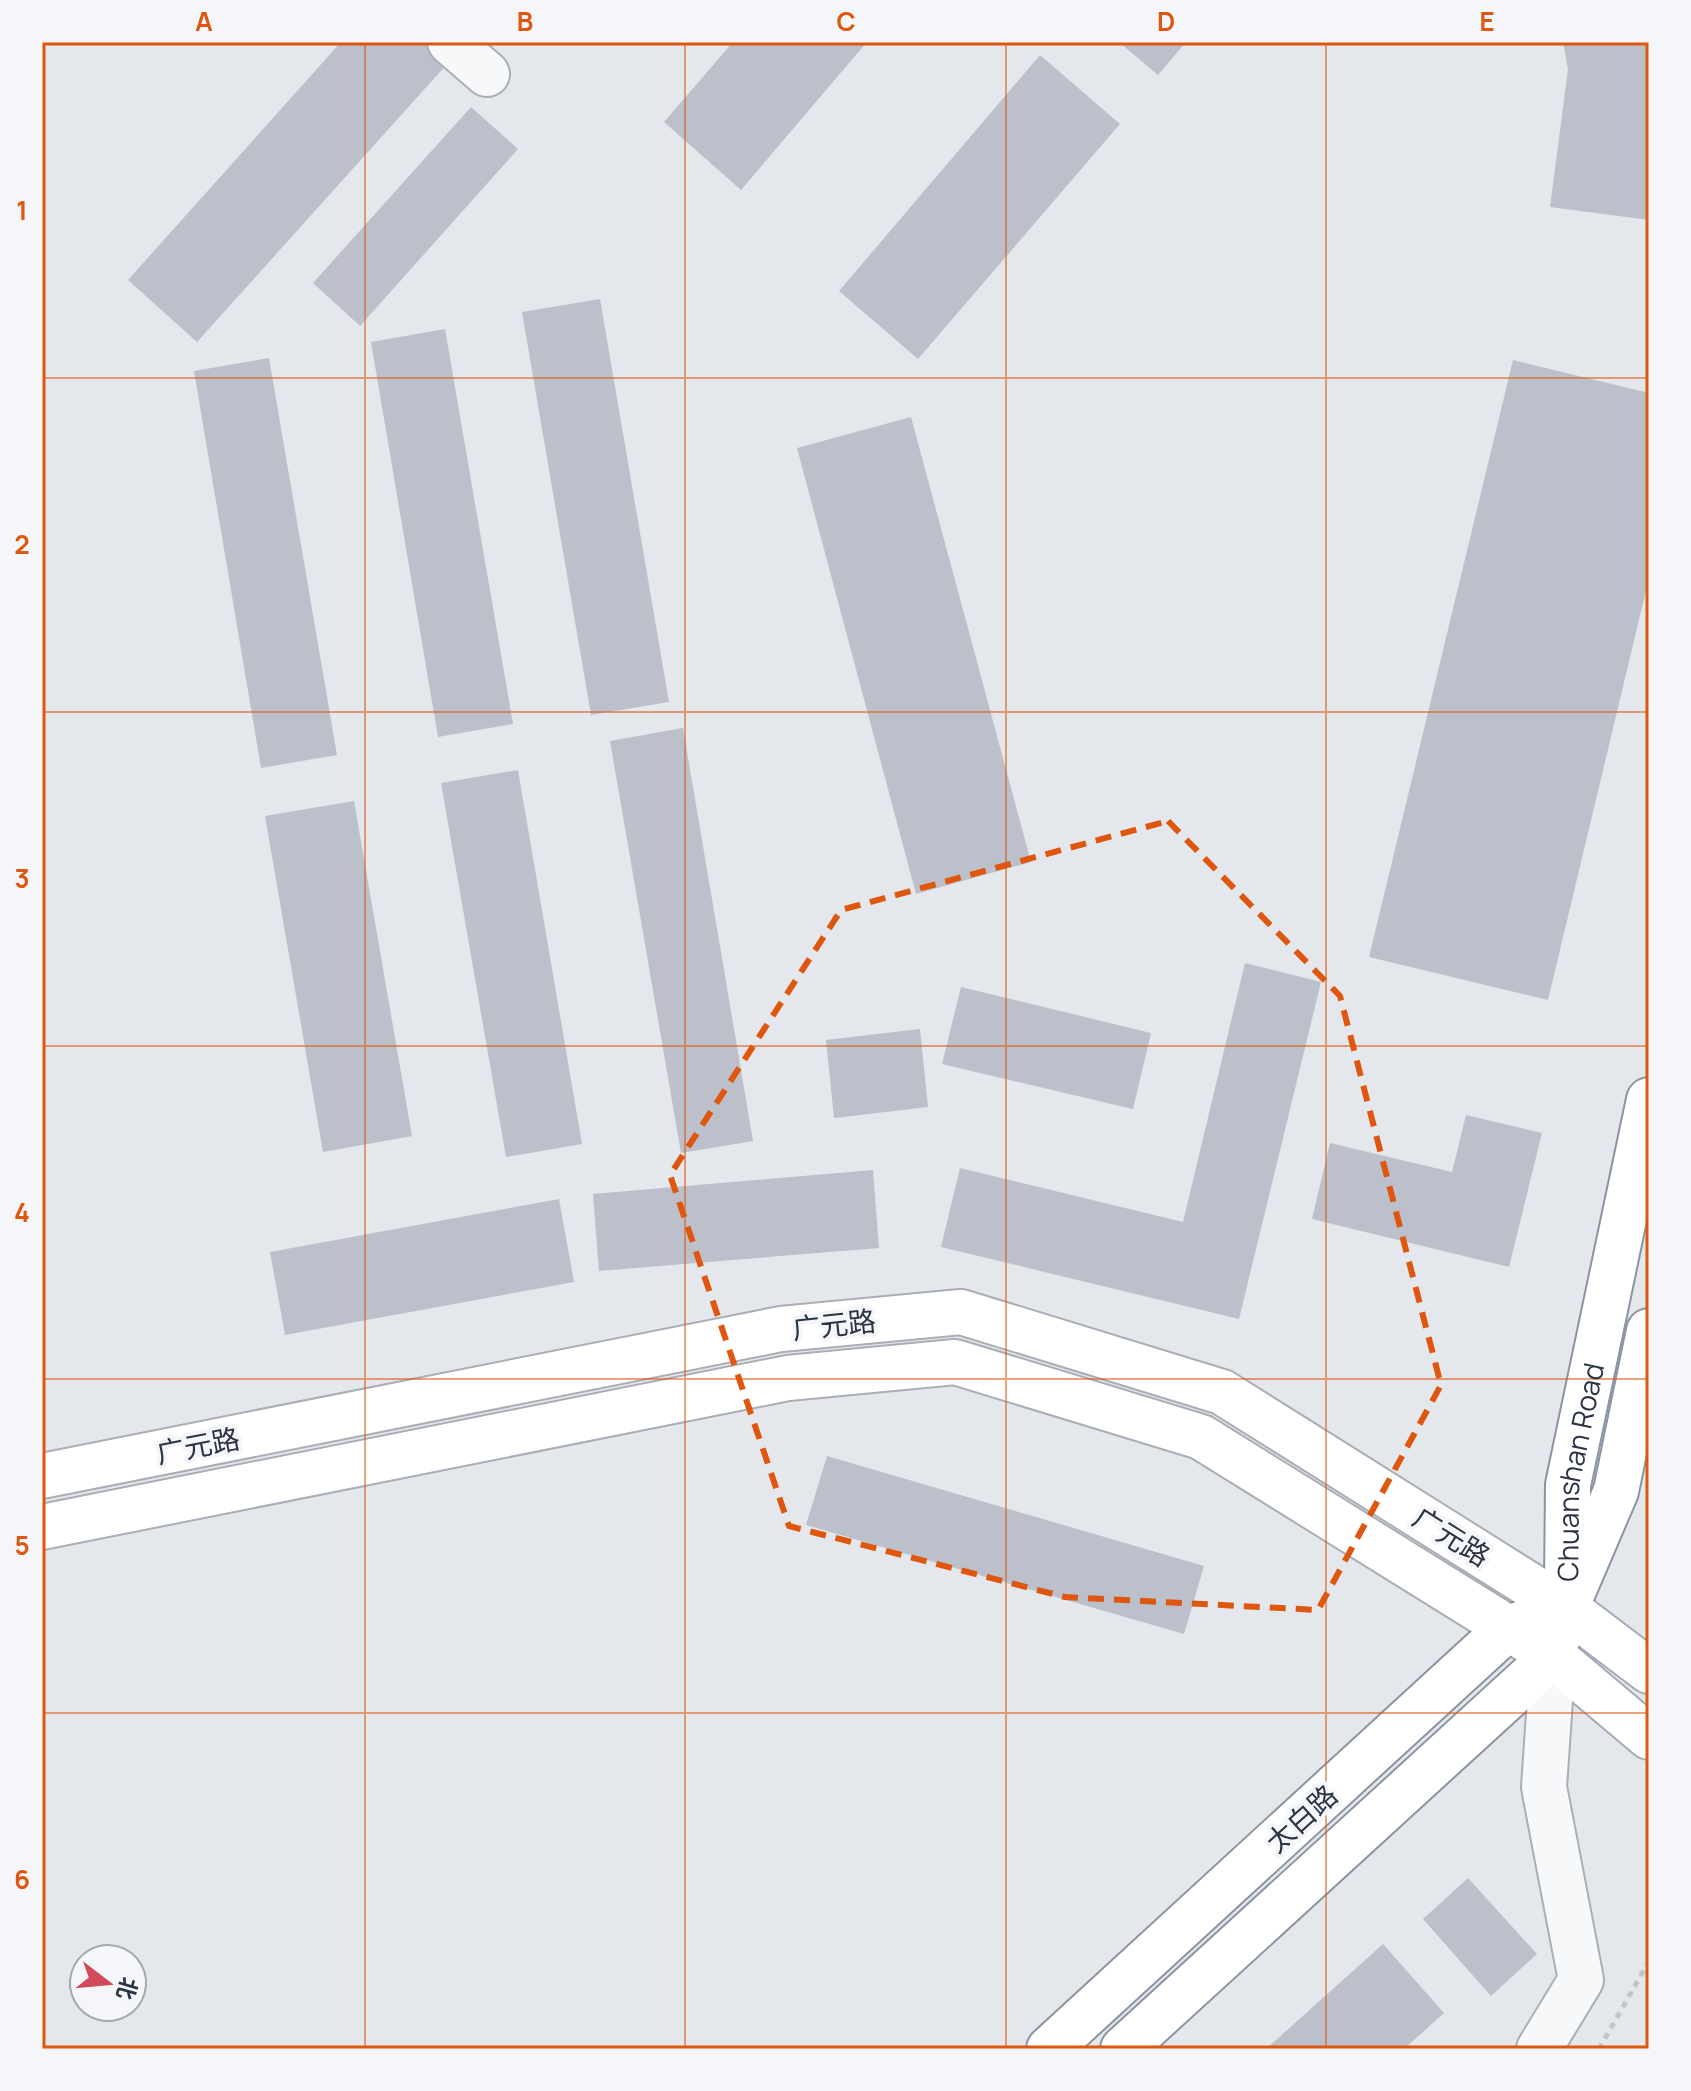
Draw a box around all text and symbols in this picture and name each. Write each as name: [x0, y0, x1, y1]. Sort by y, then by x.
text: A: [195, 3, 213, 39]
text: B: [517, 3, 533, 39]
text: C: [836, 3, 856, 39]
text: D: [1157, 3, 1175, 39]
text: E: [1479, 3, 1495, 39]
text: 1: [16, 192, 28, 228]
text: 2: [14, 526, 30, 562]
text: 3: [14, 860, 30, 896]
text: 4: [14, 1194, 30, 1230]
street label: 广元路: [790, 1301, 878, 1347]
street label: Chuanshan Road: [1548, 1359, 1612, 1582]
street label: 广元路: [153, 1418, 243, 1472]
street label: 广元路: [1406, 1498, 1498, 1574]
text: 5: [14, 1527, 30, 1563]
street label: 太白路: [1257, 1776, 1345, 1860]
text: 6: [14, 1861, 30, 1897]
north arrow: [68, 1943, 148, 2023]
text: 北: [110, 1974, 145, 2003]

